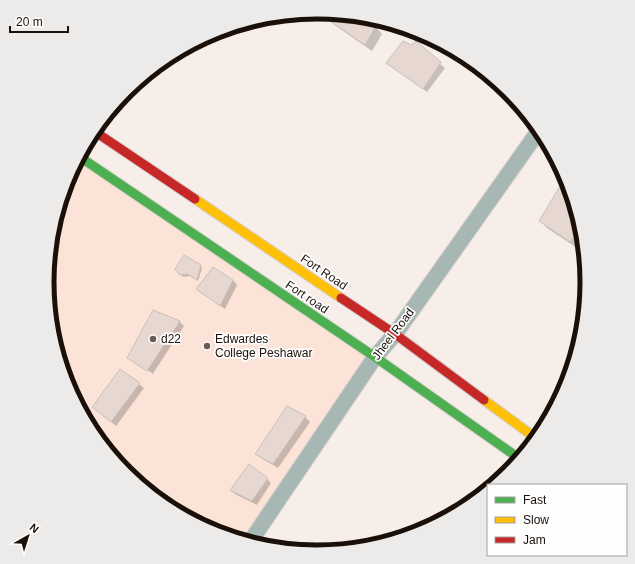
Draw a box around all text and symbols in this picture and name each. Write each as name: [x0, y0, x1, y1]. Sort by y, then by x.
scale bar: [10, 8, 68, 34]
text: 20 m: [16, 15, 43, 29]
street label: Fort Road: [298, 251, 350, 293]
street label: Fort road: [283, 278, 331, 316]
street label: Jheel Road: [369, 306, 417, 362]
place label: d22: [161, 332, 181, 346]
place label: Edwardes College Peshawar: [215, 332, 312, 360]
marker: d22: [148, 334, 158, 344]
marker: Edwardes College Peshawar: [202, 341, 212, 351]
legend: [487, 484, 627, 556]
text: Fast: [523, 493, 547, 507]
text: Slow: [523, 513, 549, 527]
north arrow: [8, 516, 48, 556]
text: N: [27, 521, 41, 535]
text: Jam: [523, 533, 546, 547]

